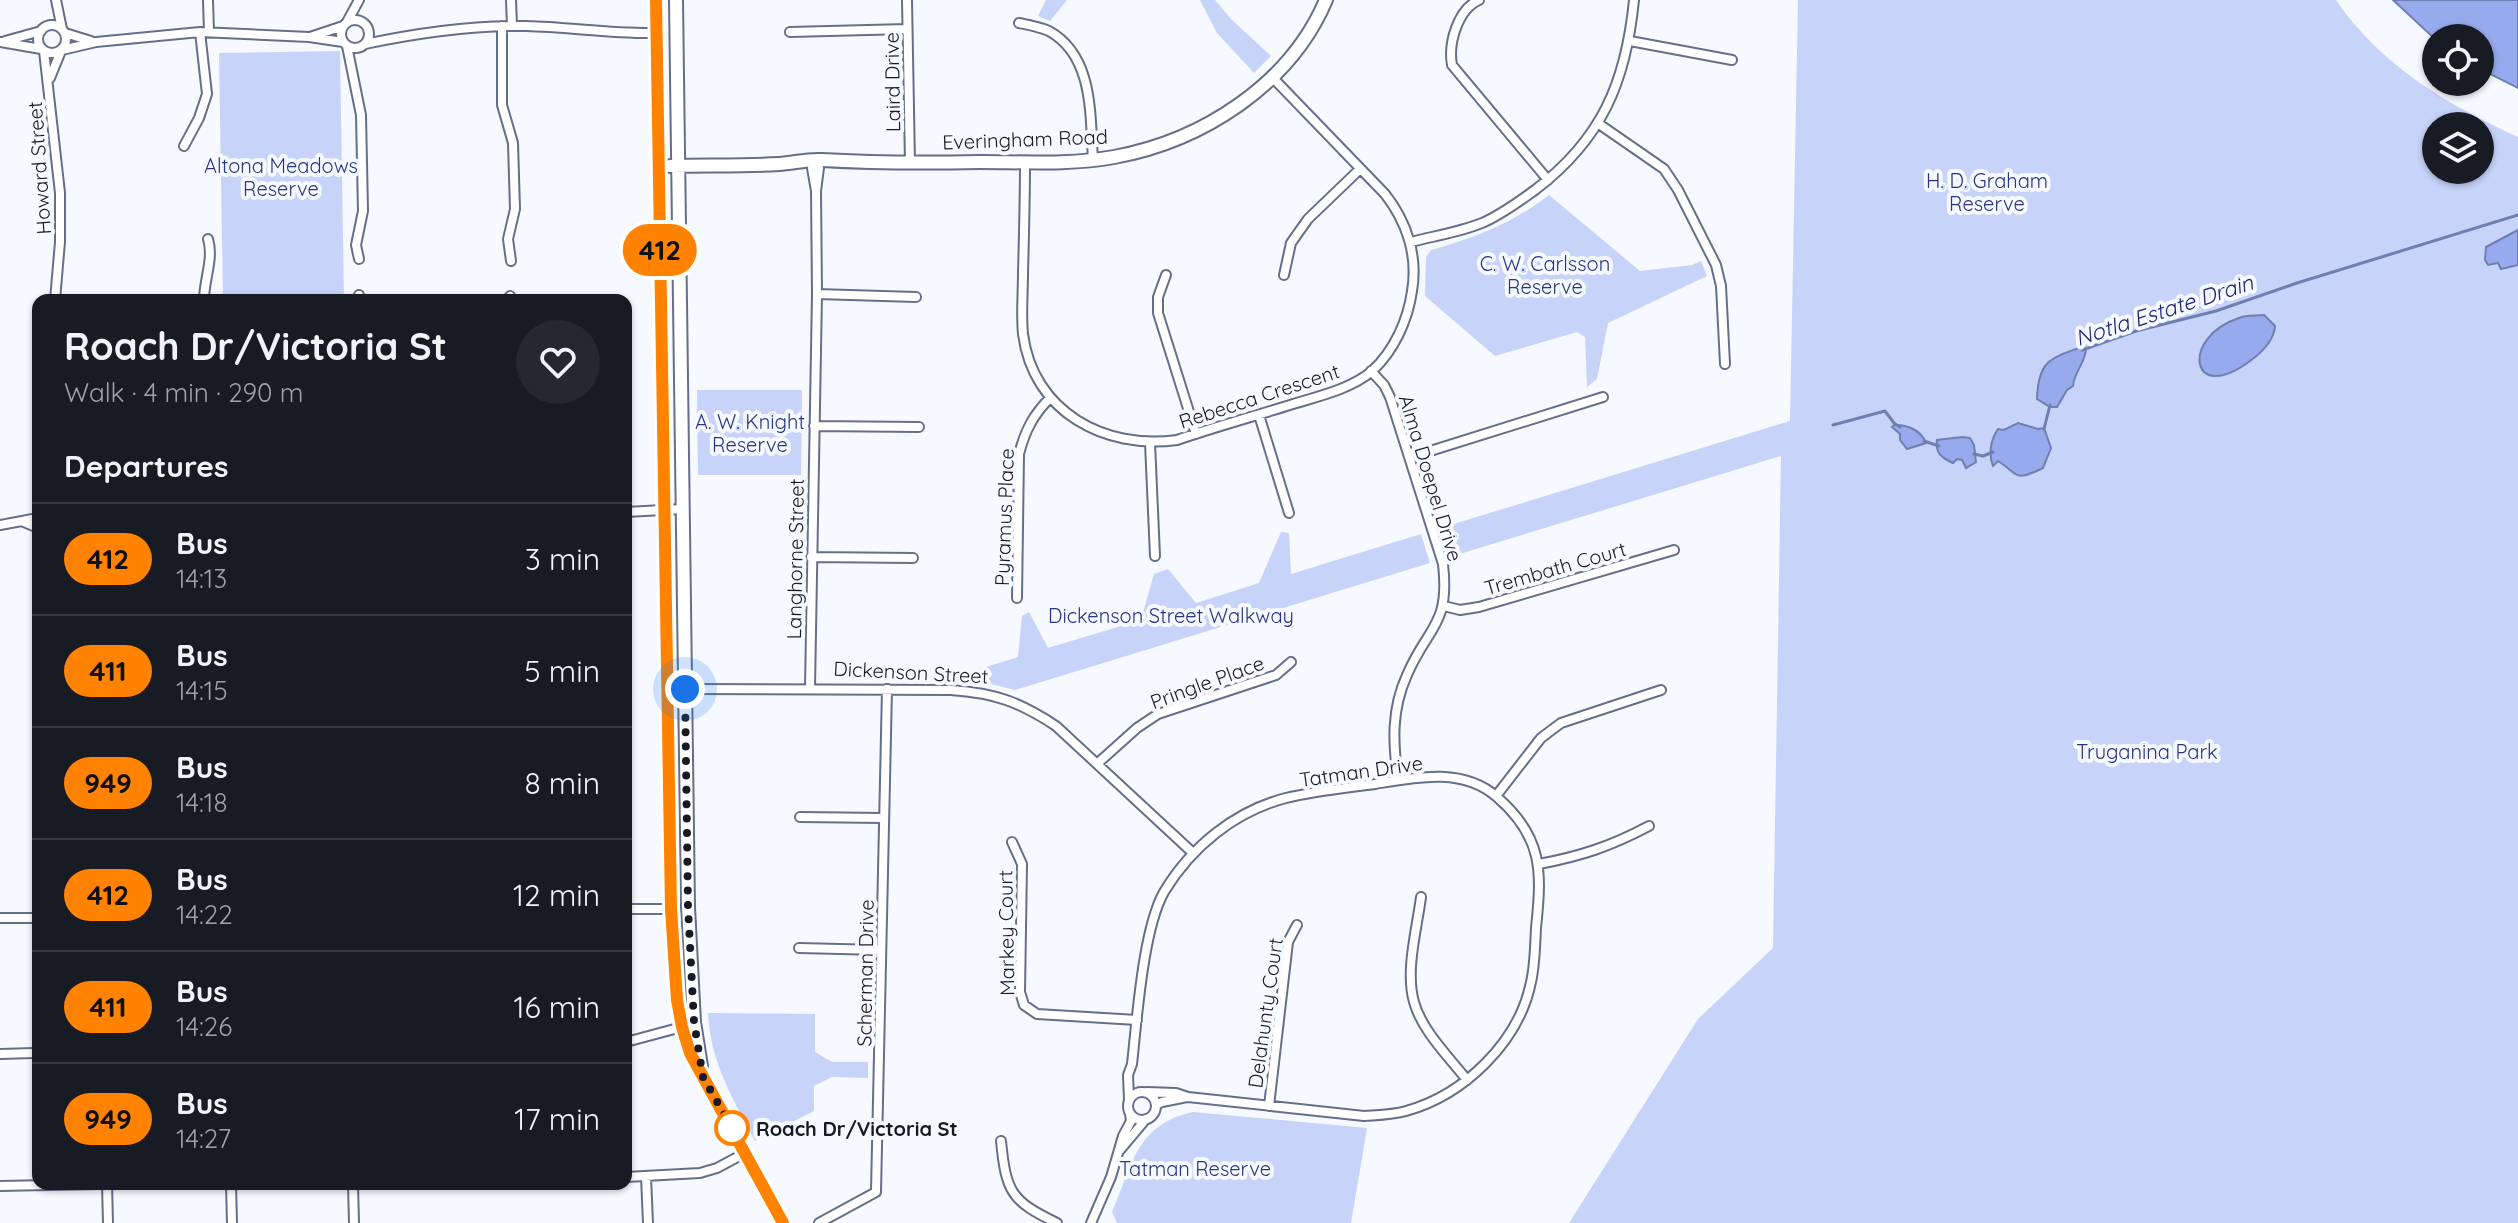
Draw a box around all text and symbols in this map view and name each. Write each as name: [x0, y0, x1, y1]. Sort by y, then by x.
map controls: [2422, 24, 2494, 184]
button: locate: [2422, 24, 2494, 96]
street label: Laird Drive: [879, 32, 905, 132]
street label: Howard Street: [22, 100, 56, 235]
button: layers: [2422, 112, 2494, 184]
street label: Everingham Road: [942, 124, 1108, 154]
park label: Altona Meadows Reserve: [204, 153, 358, 201]
park label: H. D. Graham Reserve: [1926, 168, 2048, 216]
line badge: 412: [614, 224, 706, 276]
text: 412: [639, 232, 681, 267]
park label: C. W. Carlsson Reserve: [1480, 251, 1610, 299]
water label: Notla Estate Drain: [2072, 268, 2258, 352]
button: heart: [516, 320, 600, 404]
text: Roach Dr/Victoria St: [64, 322, 447, 370]
street label: Rebecca Crescent: [1176, 358, 1343, 434]
text: Walk · 4 min · 290 m: [64, 376, 303, 409]
street label: Alma Doepel Drive: [1394, 392, 1468, 564]
park label: A. W. Knight Reserve: [695, 409, 805, 457]
text: Departures: [64, 447, 229, 485]
street label: Pyramus Place: [989, 448, 1019, 586]
street label: Langhorne Street: [781, 478, 809, 640]
text: Bus: [176, 524, 228, 562]
street label: Trembath Court: [1481, 536, 1629, 600]
text: 3 min: [525, 540, 600, 578]
text: 412: [87, 541, 129, 576]
text: 14:13: [176, 562, 227, 595]
park label: Dickenson Street Walkway: [1048, 603, 1294, 628]
text: Bus: [176, 636, 228, 674]
street label: Pringle Place: [1147, 650, 1267, 714]
text: 5 min: [524, 652, 600, 690]
text: 411: [89, 653, 127, 688]
street label: Dickenson Street: [833, 655, 989, 689]
your location: [665, 669, 705, 709]
text: 14:15: [176, 674, 228, 707]
park label: Truganina Park: [2076, 739, 2218, 764]
text: Bus: [176, 748, 228, 786]
street label: Tatman Drive: [1298, 750, 1424, 792]
text: 8 min: [524, 764, 600, 802]
text: 949: [84, 765, 132, 800]
text: 14:18: [176, 786, 227, 819]
text: Bus: [176, 860, 228, 898]
street label: Markey Court: [992, 870, 1020, 996]
text: 12 min: [513, 876, 600, 914]
text: 412: [87, 877, 129, 912]
text: 14:22: [176, 898, 233, 931]
street label: Scherman Drive: [851, 899, 879, 1047]
street label: Delahunty Court: [1242, 936, 1288, 1090]
text: Bus: [176, 972, 228, 1010]
text: 16 min: [513, 988, 600, 1026]
text: 411: [89, 989, 127, 1024]
text: 14:26: [176, 1010, 232, 1043]
text: Bus: [176, 1084, 228, 1122]
text: 17 min: [514, 1100, 600, 1138]
text: 949: [84, 1101, 132, 1136]
marker: Roach Dr/Victoria St: [715, 1111, 749, 1145]
place label: Roach Dr/Victoria St: [756, 1116, 958, 1141]
text: 14:27: [176, 1122, 231, 1155]
park label: Tatman Reserve: [1119, 1156, 1271, 1181]

